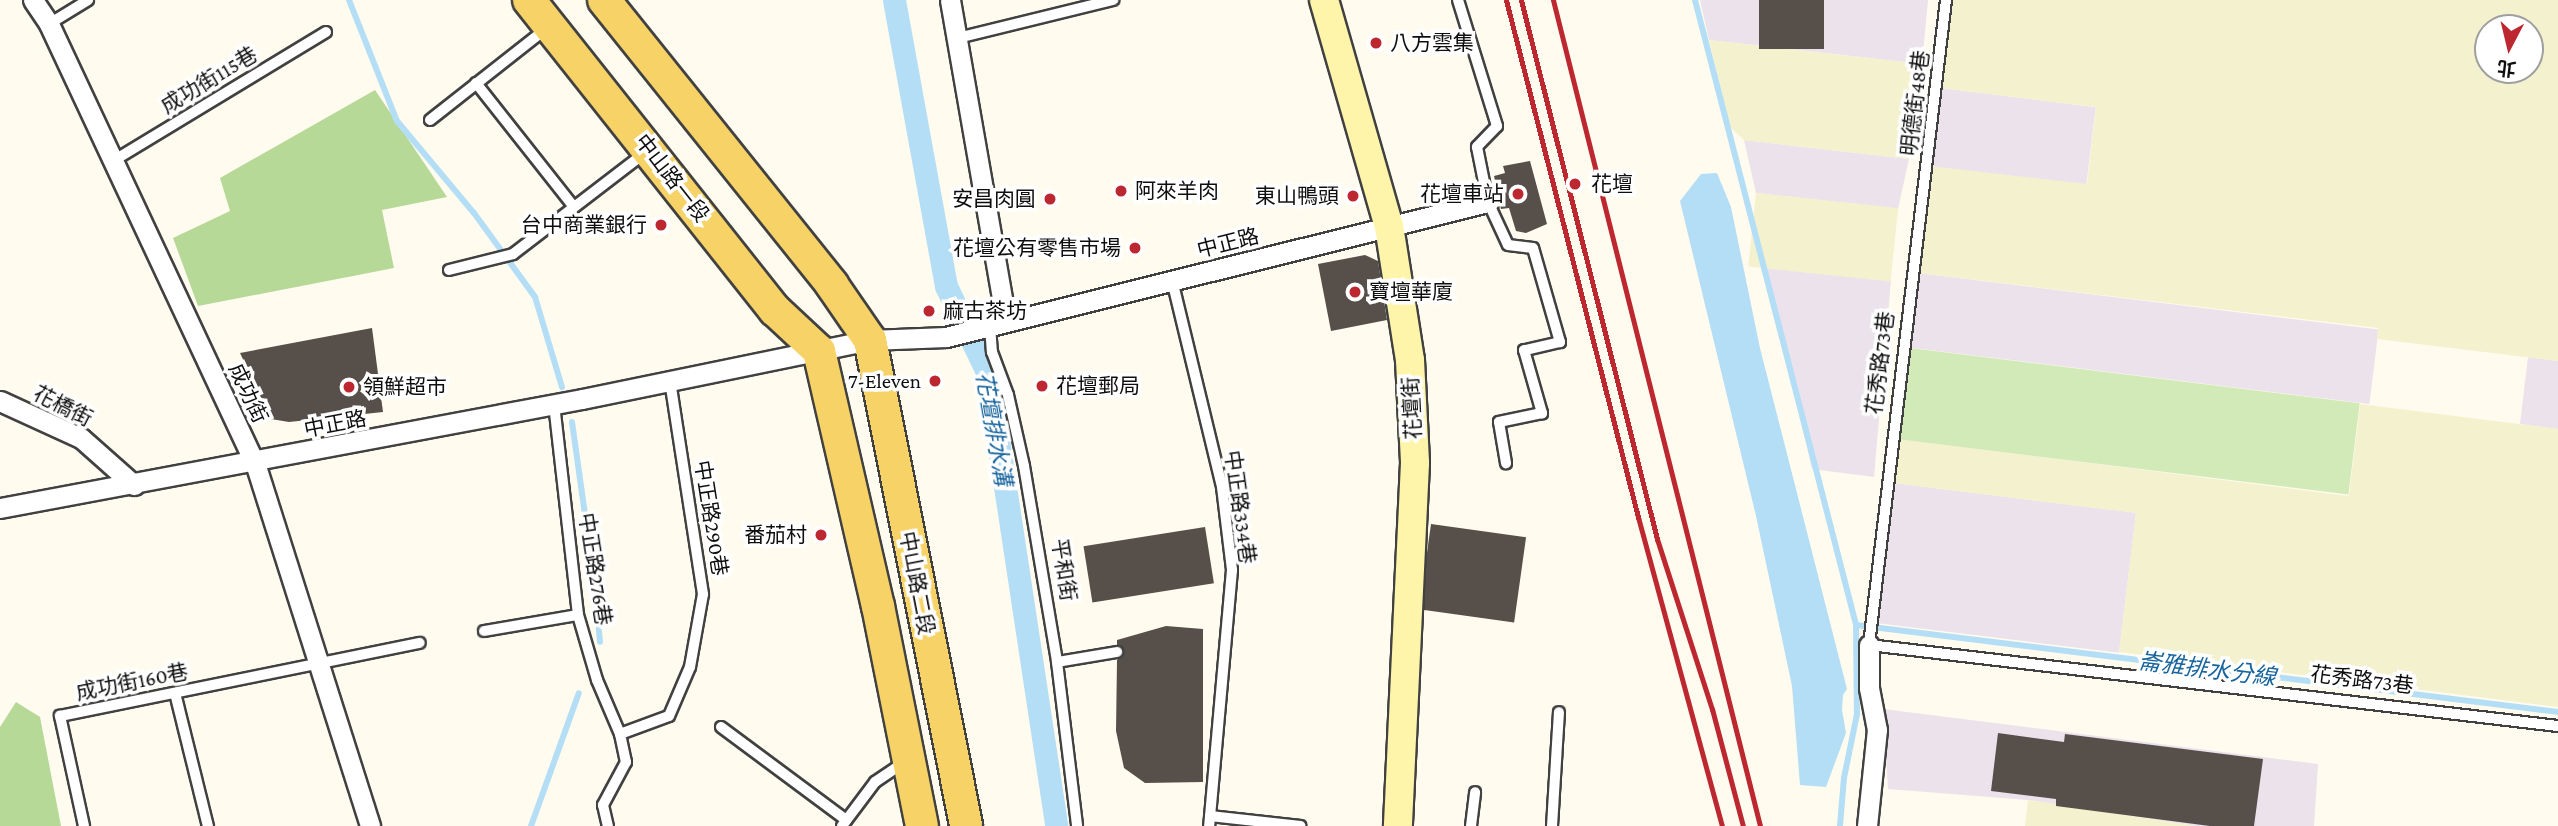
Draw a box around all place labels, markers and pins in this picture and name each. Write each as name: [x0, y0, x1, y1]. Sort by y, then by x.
place label: 八方雲集: [1390, 30, 1474, 56]
marker: 八方雲集: [1368, 35, 1384, 51]
place label: 花壇: [1591, 171, 1633, 197]
marker: 花壇: [1565, 174, 1585, 194]
place label: 阿來羊肉: [1135, 178, 1219, 204]
place label: 花壇車站: [1420, 181, 1504, 207]
marker: 阿來羊肉: [1113, 183, 1129, 199]
place label: 東山鴨頭: [1255, 183, 1339, 209]
place label: 安昌肉圓: [952, 186, 1036, 212]
marker: 花壇車站: [1510, 186, 1526, 202]
marker: 東山鴨頭: [1345, 188, 1361, 204]
marker: 安昌肉圓: [1042, 191, 1058, 207]
place label: 台中商業銀行: [521, 212, 647, 238]
marker: 台中商業銀行: [653, 217, 669, 233]
place label: 花壇公有零售市場: [953, 235, 1121, 261]
marker: 花壇公有零售市場: [1127, 240, 1143, 256]
place label: 寶壇華廈: [1369, 279, 1453, 305]
marker: 寶壇華廈: [1347, 284, 1363, 300]
place label: 麻古茶坊: [943, 298, 1027, 324]
marker: 麻古茶坊: [921, 303, 937, 319]
place label: 7-Eleven: [848, 368, 921, 394]
marker: 7-Eleven: [927, 373, 943, 389]
place label: 花壇郵局: [1056, 373, 1140, 399]
place label: 領鮮超市: [363, 374, 447, 400]
marker: 花壇郵局: [1034, 378, 1050, 394]
marker: 領鮮超市: [341, 379, 357, 395]
place label: 番茄村: [744, 522, 807, 548]
marker: 番茄村: [813, 527, 829, 543]

